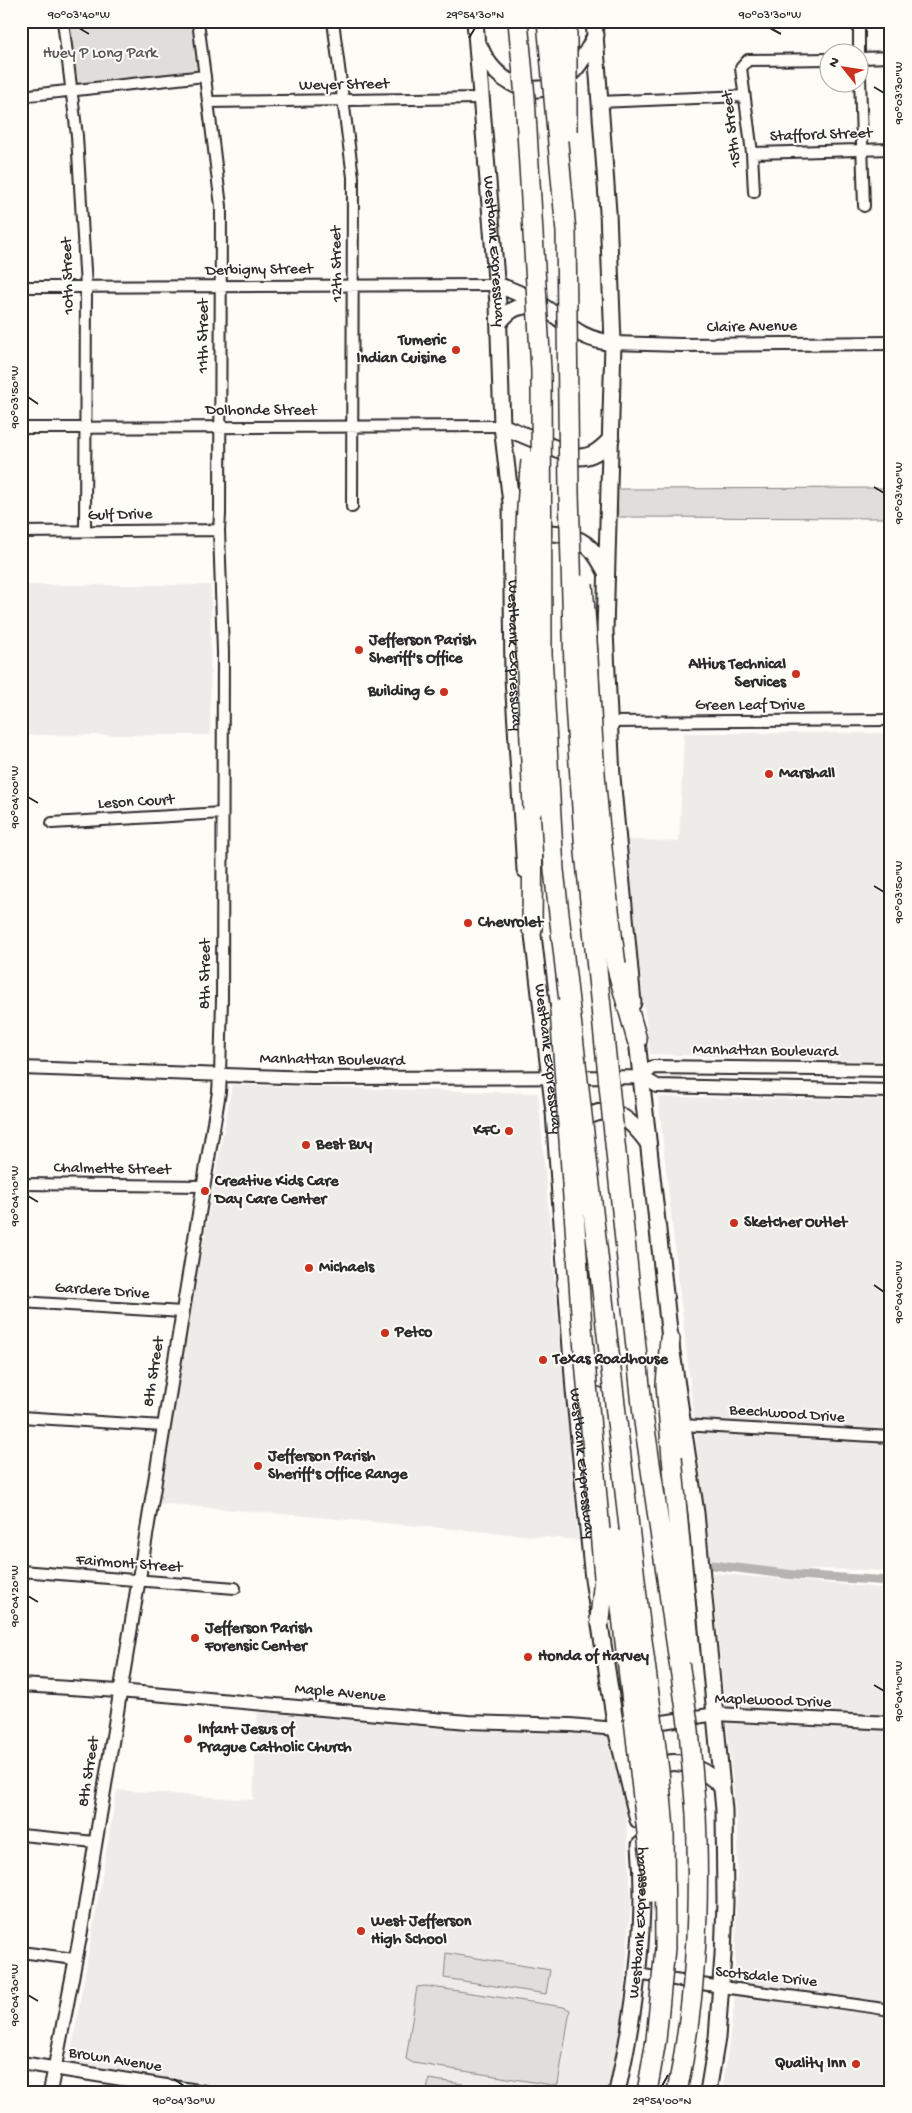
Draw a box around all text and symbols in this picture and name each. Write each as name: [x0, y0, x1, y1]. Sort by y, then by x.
text: 90°03'40"W: [47, 9, 110, 23]
text: 29°54'30"N: [446, 9, 504, 23]
text: 90°03'30"W: [738, 9, 801, 23]
north arrow: [820, 42, 870, 92]
park label: Huey P Long Park: [43, 45, 159, 64]
text: N: [825, 55, 845, 71]
text: 90°03'30"W: [893, 62, 907, 125]
street label: Weyer Street: [299, 76, 391, 96]
street label: 15th Street: [719, 88, 747, 169]
street label: Stafford Street: [769, 125, 874, 147]
street label: Westbank Expressway: [478, 175, 508, 327]
street label: 12th Street: [328, 224, 348, 303]
street label: 10th Street: [58, 236, 80, 316]
street label: Derbigny Street: [204, 261, 314, 281]
street label: 11th Street: [195, 297, 214, 374]
street label: Claire Avenue: [707, 318, 798, 338]
place label: Tumeric Indian Cuisine: [357, 332, 448, 369]
marker: Tumeric Indian Cuisine: [450, 344, 462, 356]
text: 90°03'50"W: [9, 366, 23, 429]
street label: Dolhonde Street: [205, 402, 318, 421]
text: 90°03'40"W: [893, 462, 907, 525]
street label: Gulf Drive: [87, 506, 153, 526]
street label: Westbank Expressway: [502, 580, 526, 732]
place label: Jefferson Parish Sheriff's Office: [368, 631, 477, 669]
marker: Jefferson Parish Sheriff's Office: [353, 644, 365, 656]
place label: Altius Technical Services: [687, 656, 787, 693]
marker: Altius Technical Services: [790, 668, 802, 680]
place label: Building G: [367, 683, 435, 702]
marker: Building G: [438, 686, 450, 698]
street label: Green Leaf Drive: [695, 697, 806, 716]
place label: Marshall: [779, 765, 836, 784]
text: 90°04'00"W: [9, 766, 23, 829]
marker: Marshall: [763, 768, 775, 780]
street label: Leson Court: [97, 791, 176, 814]
text: 90°03'50"W: [893, 861, 907, 924]
place label: Chevrolet: [477, 914, 544, 933]
marker: Chevrolet: [462, 917, 474, 929]
street label: 8th Street: [197, 937, 216, 1009]
street label: Westbank Expressway: [529, 983, 565, 1135]
street label: Manhattan Boulevard: [692, 1041, 839, 1063]
street label: Manhattan Boulevard: [259, 1050, 406, 1072]
place label: KFC: [472, 1122, 500, 1141]
marker: KFC: [503, 1125, 515, 1137]
place label: Best Buy: [315, 1136, 372, 1155]
marker: Best Buy: [300, 1139, 312, 1151]
street label: Chalmette Street: [53, 1159, 172, 1181]
text: 90°04'10"W: [9, 1166, 23, 1227]
place label: Creative Kids Care Day Care Center: [213, 1173, 339, 1210]
marker: Creative Kids Care Day Care Center: [199, 1185, 211, 1197]
place label: Sketcher Outlet: [744, 1214, 849, 1233]
marker: Sketcher Outlet: [728, 1217, 740, 1229]
place label: Michaels: [319, 1259, 375, 1278]
text: 90°04'00"W: [893, 1261, 907, 1324]
marker: Michaels: [303, 1262, 315, 1274]
street label: Gardere Drive: [54, 1279, 151, 1305]
place label: Petco: [394, 1324, 433, 1343]
marker: Petco: [379, 1327, 391, 1339]
street label: 8th Street: [140, 1334, 170, 1408]
place label: Texas Roadhouse: [551, 1351, 669, 1370]
marker: Texas Roadhouse: [537, 1354, 549, 1366]
street label: Westbank Expressway: [564, 1387, 598, 1540]
street label: Beechwood Drive: [728, 1401, 846, 1429]
place label: Jefferson Parish Sheriff's Office Range: [267, 1447, 408, 1485]
marker: Jefferson Parish Sheriff's Office Range: [252, 1460, 264, 1472]
street label: Fairmont Street: [74, 1552, 184, 1578]
text: 90°04'20"W: [9, 1565, 23, 1628]
place label: Jefferson Parish Forensic Center: [204, 1619, 313, 1657]
marker: Jefferson Parish Forensic Center: [189, 1632, 201, 1644]
place label: Honda of Harvey: [538, 1647, 649, 1667]
marker: Honda of Harvey: [522, 1651, 534, 1663]
text: 90°04'10"W: [893, 1661, 907, 1722]
street label: Maple Avenue: [294, 1681, 387, 1708]
street label: Maplewood Drive: [714, 1690, 832, 1714]
place label: Infant Jesus of Prague Catholic Church: [197, 1720, 352, 1758]
marker: Infant Jesus of Prague Catholic Church: [182, 1733, 194, 1745]
street label: 8th Street: [75, 1734, 105, 1808]
street label: Westbank Expressway: [625, 1847, 652, 2000]
place label: West Jefferson High School: [370, 1912, 472, 1950]
marker: West Jefferson High School: [355, 1925, 367, 1937]
street label: Scotsdale Drive: [714, 1963, 819, 1993]
text: 90°04'30"W: [9, 1964, 23, 2027]
street label: Brown Avenue: [66, 2044, 164, 2078]
place label: Quality Inn: [775, 2055, 846, 2074]
marker: Quality Inn: [850, 2058, 862, 2070]
text: 90°04'30"W: [152, 2095, 215, 2109]
text: 29°54'00"N: [633, 2095, 692, 2109]

